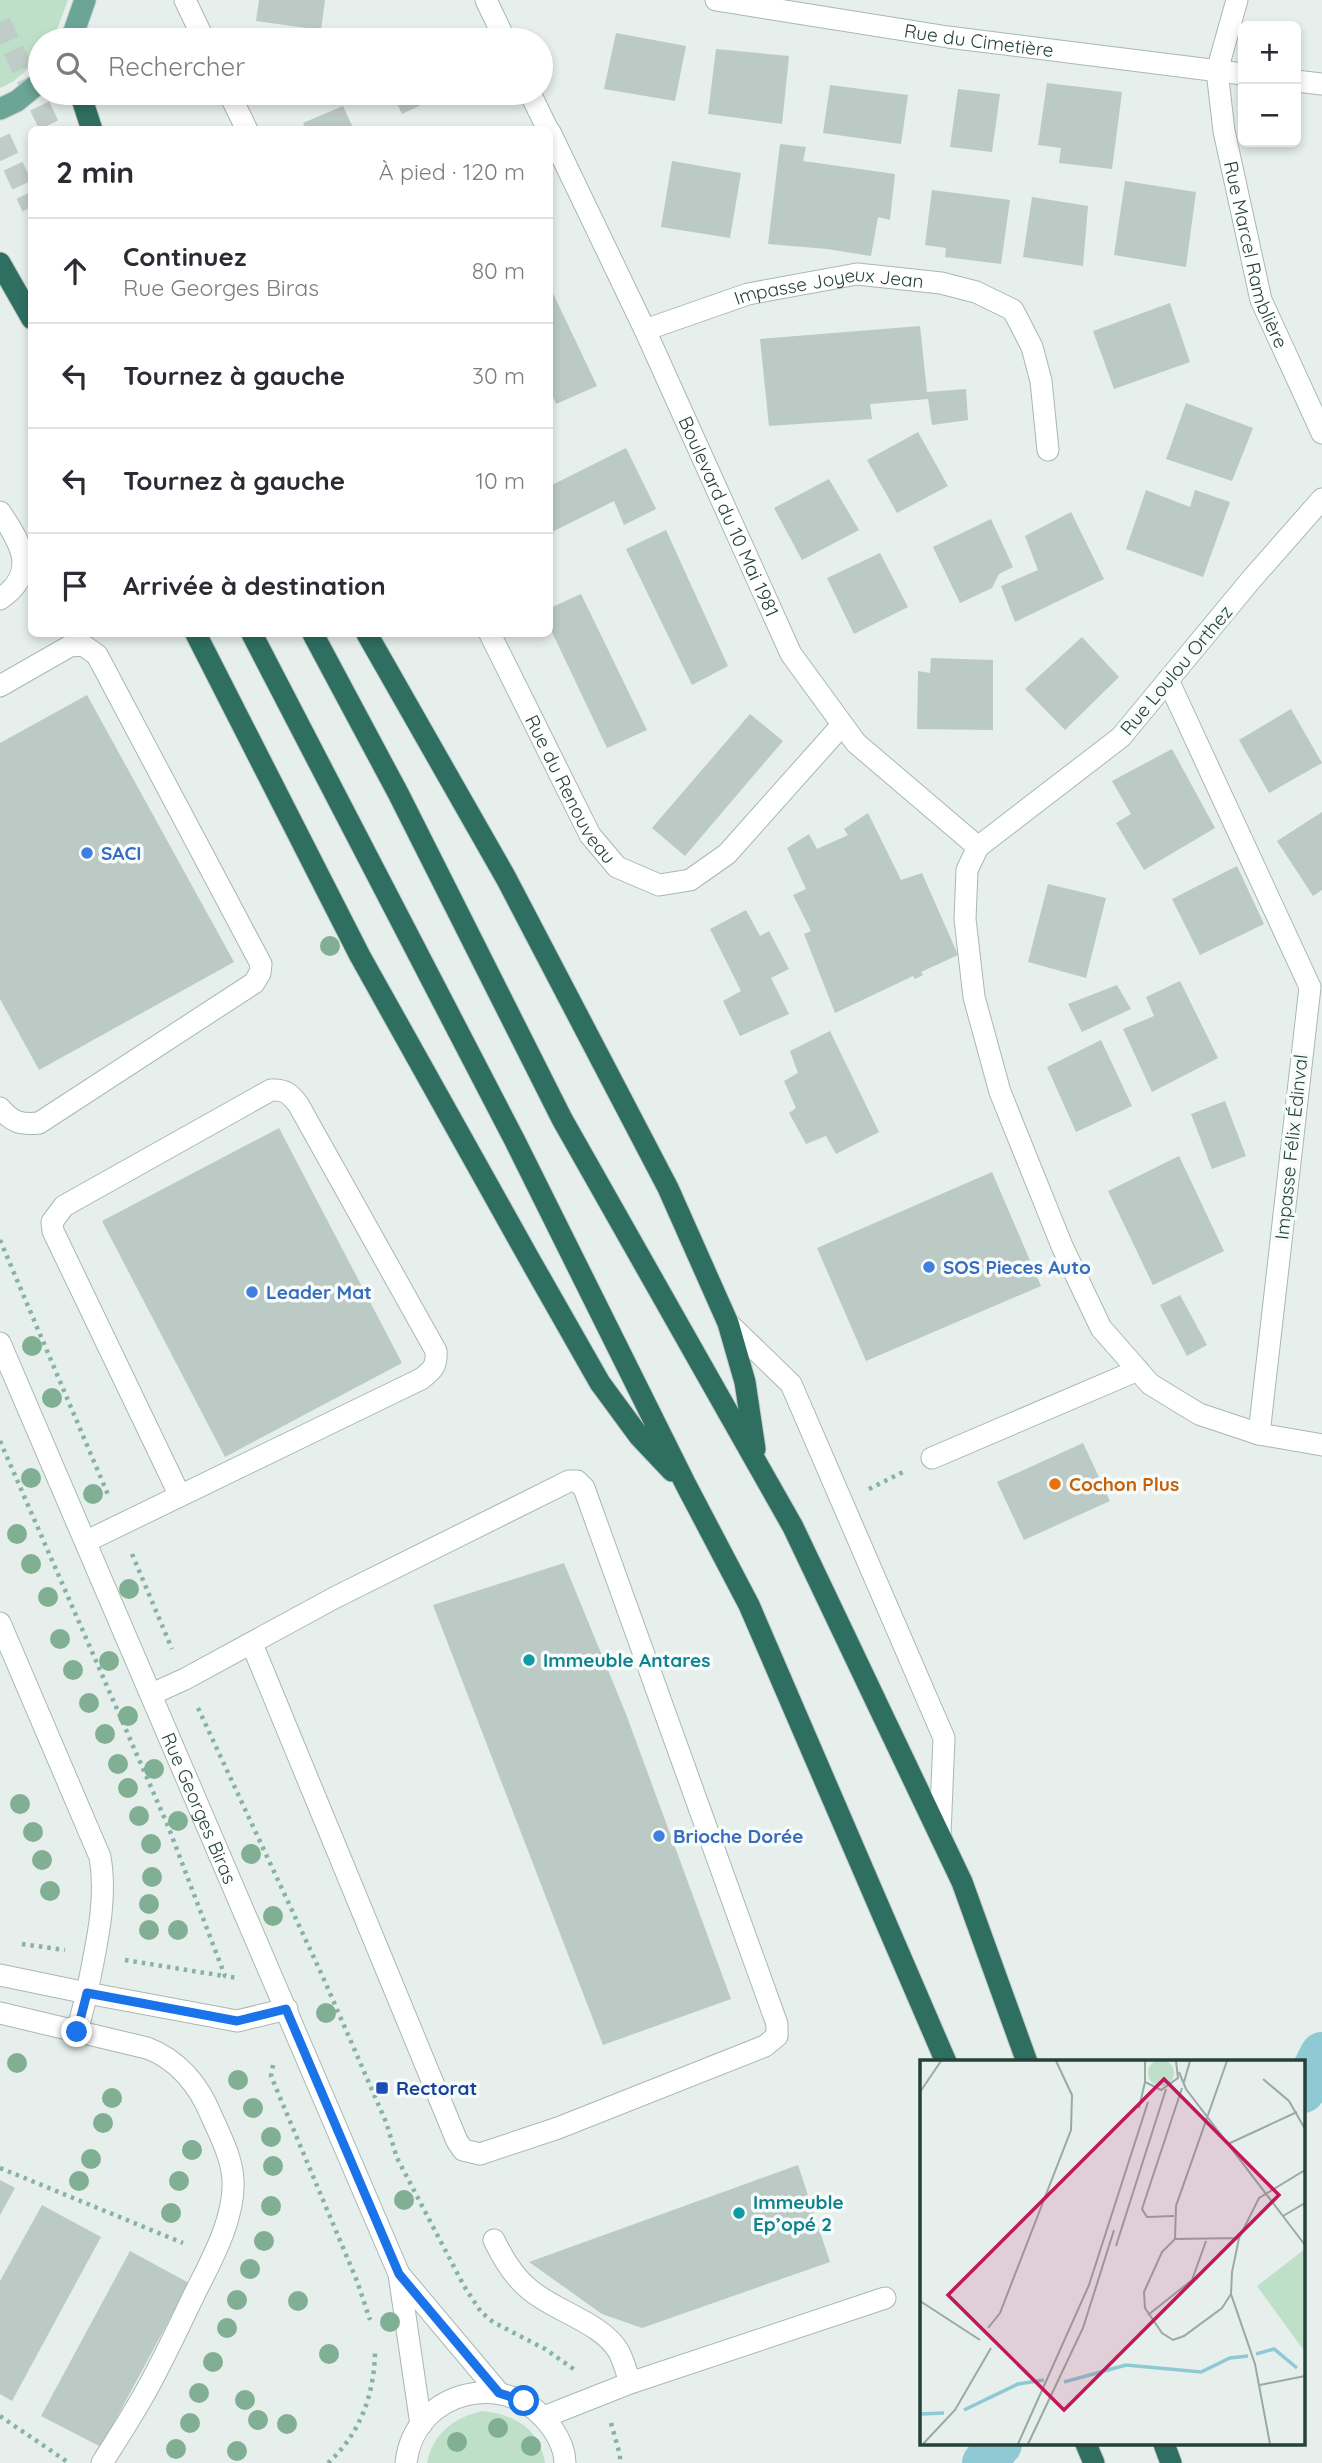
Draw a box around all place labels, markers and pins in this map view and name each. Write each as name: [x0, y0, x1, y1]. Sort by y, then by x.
place label: SACI: [101, 841, 142, 865]
marker: SACI: [79, 845, 95, 861]
place label: SOS Pieces Auto: [943, 1255, 1091, 1279]
marker: SOS Pieces Auto: [921, 1259, 937, 1275]
place label: Leader Mat: [266, 1280, 372, 1304]
marker: Leader Mat: [244, 1284, 260, 1300]
place label: Cochon Plus: [1069, 1472, 1179, 1496]
marker: Cochon Plus: [1047, 1476, 1063, 1492]
place label: Immeuble Antares: [543, 1648, 710, 1672]
marker: Immeuble Antares: [521, 1652, 537, 1668]
place label: Brioche Dorée: [673, 1824, 803, 1848]
marker: Brioche Dorée: [651, 1828, 667, 1844]
place label: Rectorat: [396, 2076, 477, 2100]
marker: Rectorat: [374, 2080, 390, 2096]
place label: Immeuble Ep’opé 2: [753, 2190, 844, 2236]
marker: Immeuble Ep’opé 2: [731, 2205, 747, 2221]

